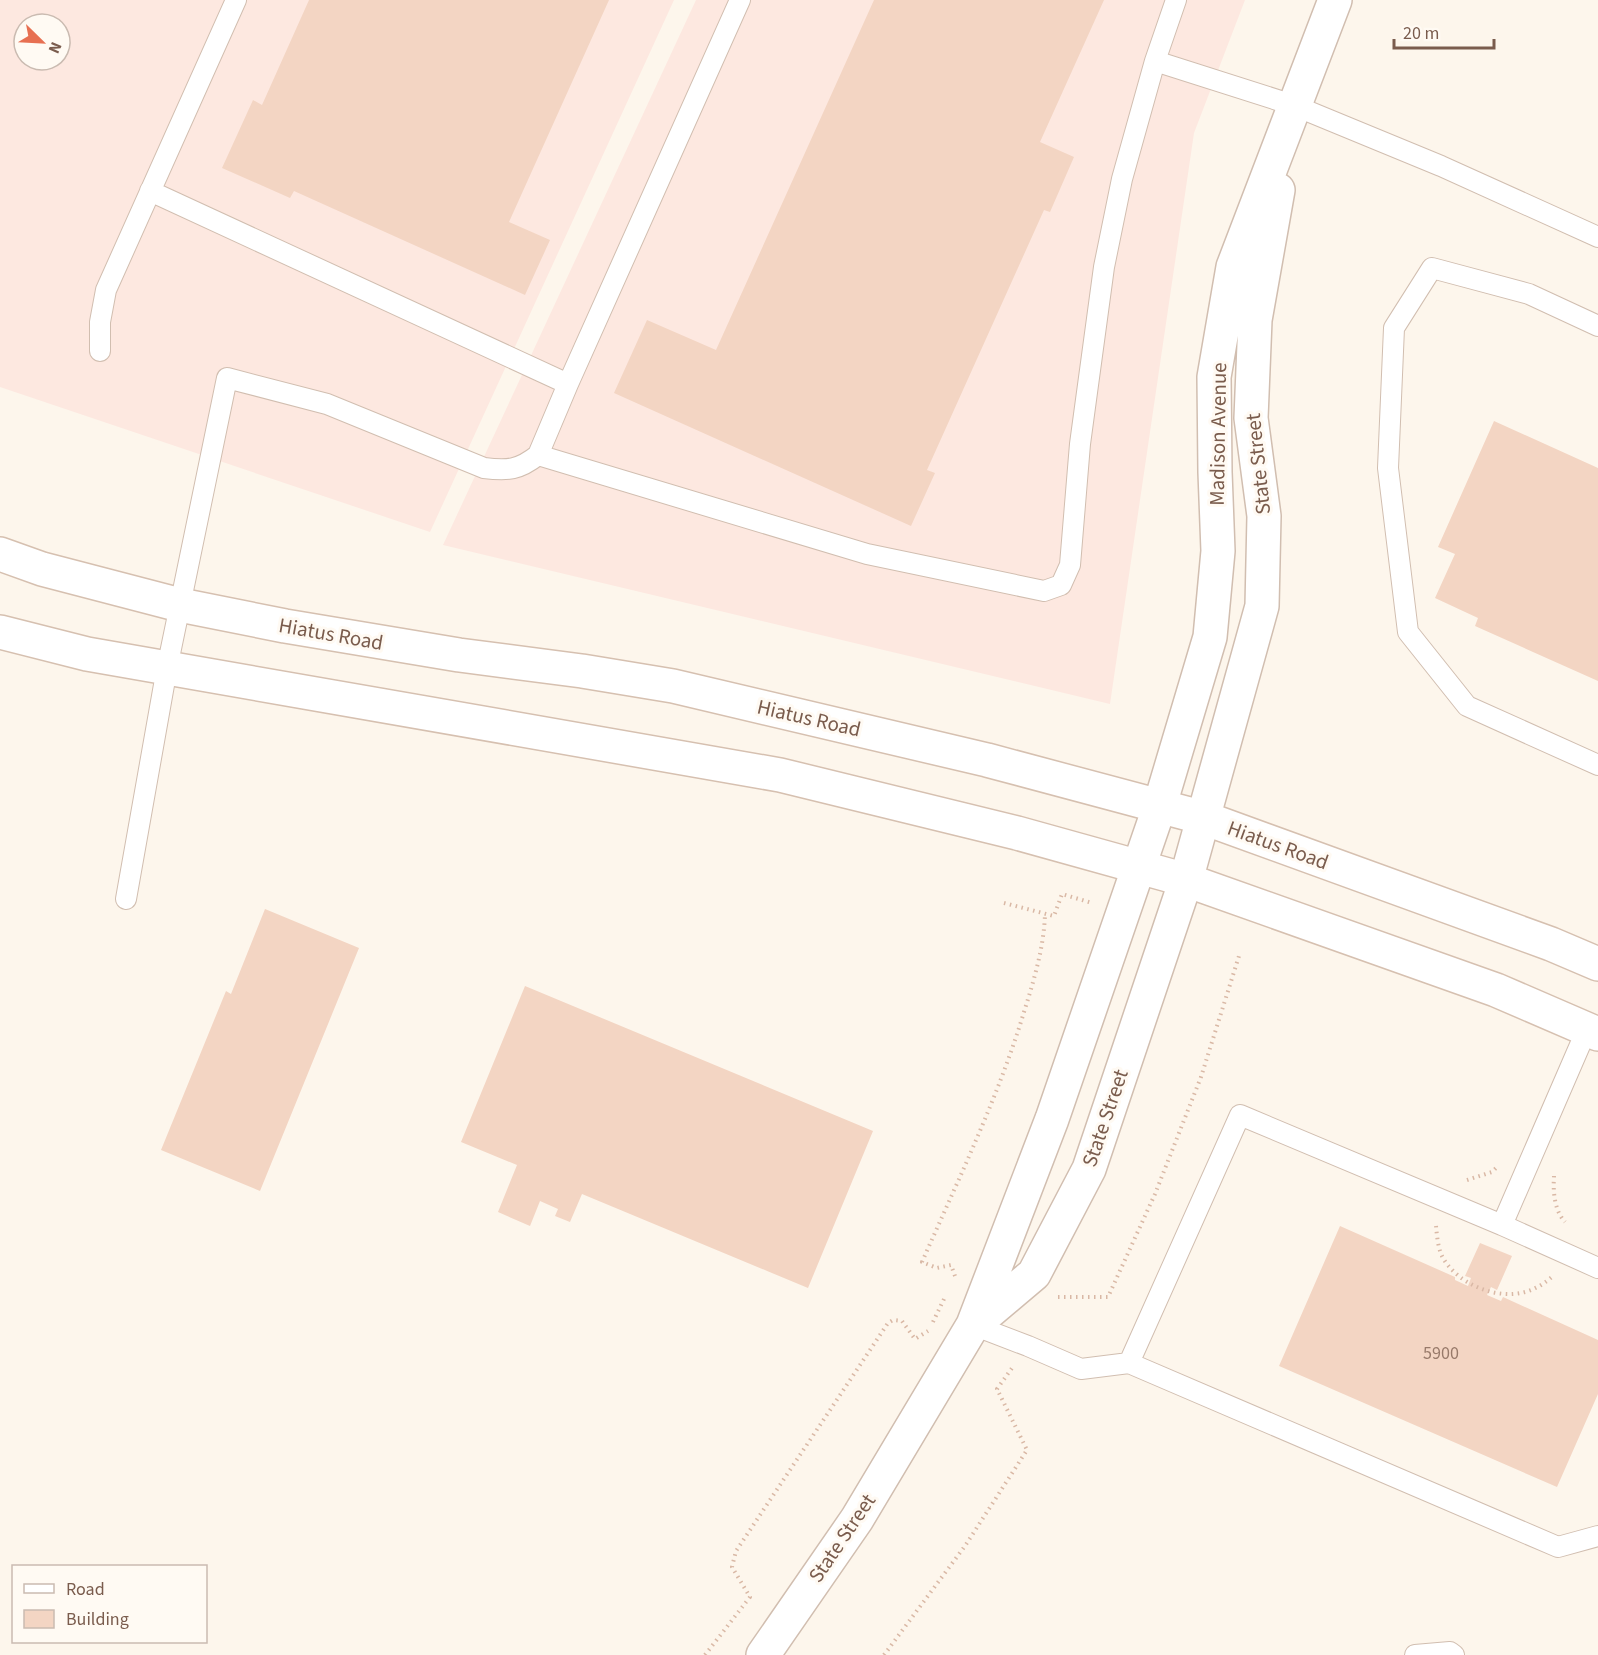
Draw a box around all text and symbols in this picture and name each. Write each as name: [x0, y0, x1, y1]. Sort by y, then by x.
north arrow: [12, 12, 72, 72]
scale bar: [1394, 12, 1494, 50]
text: 20 m: [1403, 21, 1439, 46]
text: N: [43, 38, 67, 57]
street label: Madison Avenue: [1202, 362, 1234, 506]
street label: State Street: [1238, 412, 1278, 516]
street label: Hiatus Road: [276, 610, 386, 658]
street label: Hiatus Road: [754, 691, 864, 745]
street label: Hiatus Road: [1223, 813, 1333, 877]
street label: State Street: [1074, 1065, 1136, 1171]
house number: 5900: [1423, 1341, 1459, 1366]
street label: State Street: [801, 1487, 883, 1589]
legend: [12, 1565, 207, 1643]
text: Road: [66, 1577, 105, 1602]
text: Building: [66, 1607, 129, 1632]

